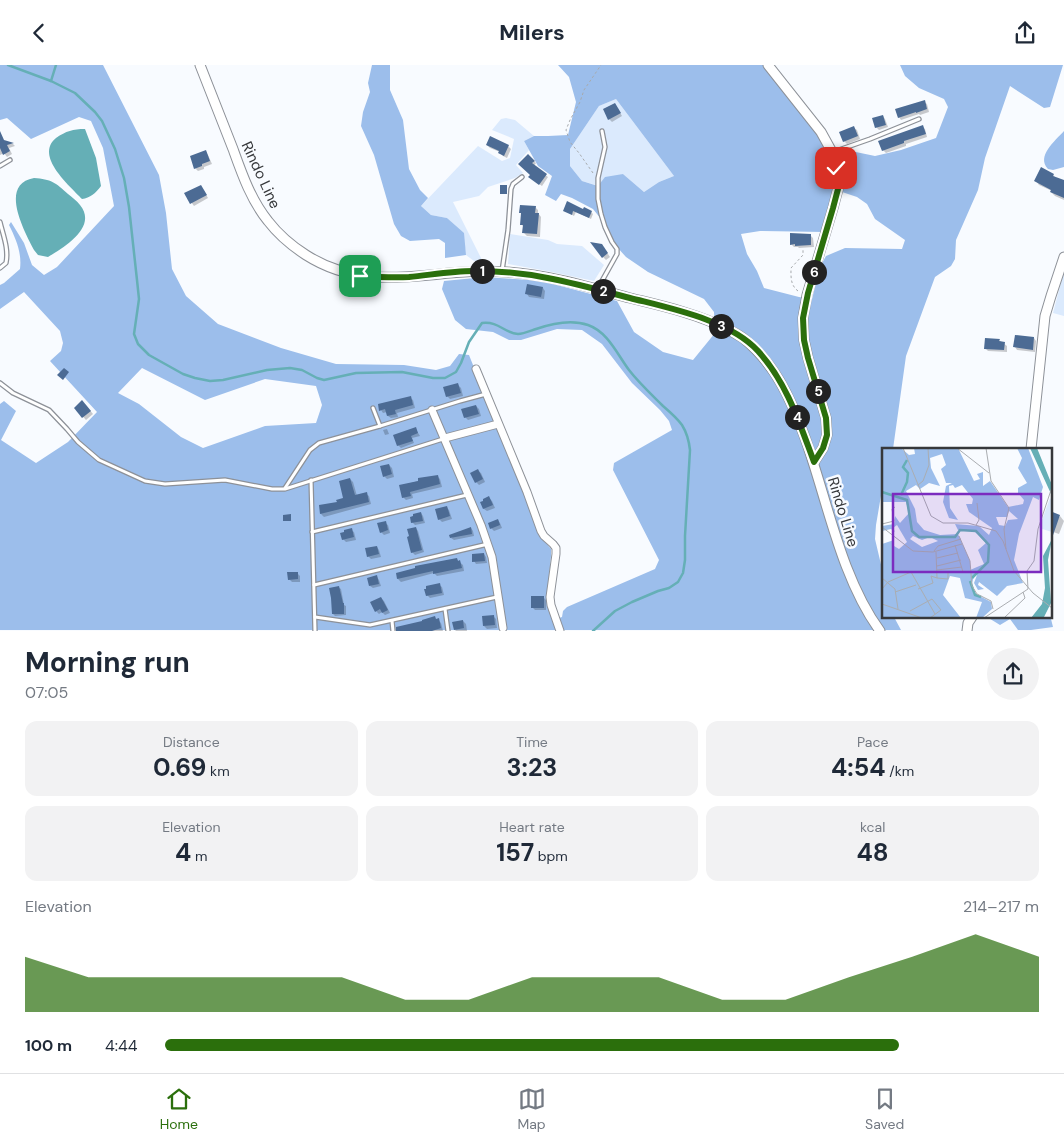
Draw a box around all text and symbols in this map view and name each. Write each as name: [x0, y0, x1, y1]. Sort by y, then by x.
text: Milers: [499, 18, 565, 47]
icon: back: [25, 19, 53, 47]
icon: share: [1011, 19, 1039, 47]
street label: Rindo Line: [237, 138, 285, 212]
pin: [815, 147, 857, 189]
icon: check: [822, 154, 850, 182]
pin: [339, 255, 381, 297]
pin: 1: [470, 259, 494, 283]
pin: 6: [802, 259, 826, 285]
icon: arrive: [346, 262, 374, 290]
text: 1: [480, 262, 485, 280]
text: 6: [810, 263, 819, 281]
pin: 2: [590, 279, 616, 303]
text: 2: [599, 282, 608, 300]
pin: 3: [708, 313, 734, 339]
text: 3: [717, 317, 726, 335]
pin: 5: [806, 379, 830, 403]
text: 5: [814, 382, 823, 400]
pin: 4: [784, 405, 810, 429]
text: 4: [793, 408, 802, 426]
inset map: [882, 448, 1052, 618]
street label: Rindo Line: [823, 475, 863, 549]
text: Morning run: [25, 644, 190, 681]
button: share: [987, 648, 1039, 700]
text: 07:05: [25, 682, 68, 703]
text: Distance: [163, 733, 220, 751]
text: Time: [516, 733, 548, 751]
text: Pace: [857, 733, 888, 751]
text: 0.69: [153, 751, 206, 784]
text: 3:23: [507, 751, 557, 784]
text: 4:54: [831, 751, 885, 784]
text: km: [206, 762, 230, 780]
text: /km: [885, 762, 914, 780]
text: Elevation: [162, 818, 221, 836]
text: Heart rate: [499, 818, 565, 836]
text: kcal: [860, 818, 885, 836]
text: 4: [175, 836, 191, 869]
text: 157: [496, 836, 534, 869]
text: 48: [857, 836, 889, 869]
text: m: [191, 847, 208, 865]
text: bpm: [534, 847, 568, 865]
text: Elevation: [25, 896, 92, 917]
text: 214–217 m: [963, 896, 1039, 917]
text: 100 m: [25, 1035, 72, 1056]
text: 4:44: [105, 1035, 137, 1056]
tab: Home: [160, 1085, 198, 1133]
tab: Map: [517, 1085, 546, 1133]
tab: Saved: [865, 1085, 904, 1133]

